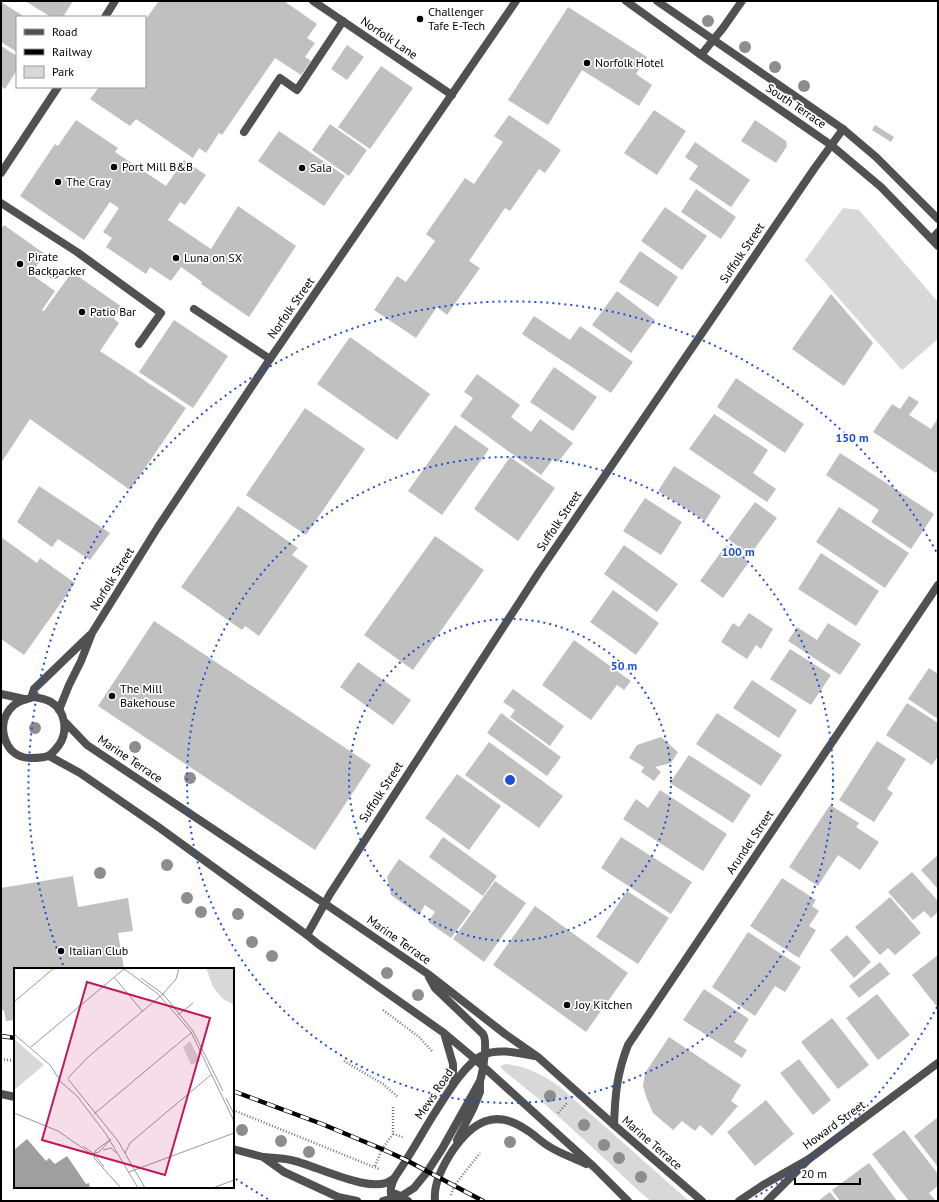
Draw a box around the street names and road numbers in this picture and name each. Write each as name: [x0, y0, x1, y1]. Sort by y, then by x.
street label: Norfolk Lane: [358, 13, 421, 62]
street label: South Terrace: [763, 80, 829, 131]
street label: Suffolk Street: [716, 220, 767, 286]
street label: Norfolk Street: [264, 274, 317, 341]
street label: Suffolk Street: [533, 488, 584, 554]
street label: Norfolk Street: [86, 544, 137, 613]
street label: Marine Terrace: [95, 731, 165, 786]
street label: Suffolk Street: [355, 758, 406, 825]
street label: Arundel Street: [723, 807, 777, 877]
street label: Marine Terrace: [364, 912, 434, 967]
street label: Mews Road: [411, 1066, 456, 1122]
street label: Howard Street: [800, 1097, 868, 1152]
street label: Marine Terrace: [619, 1112, 685, 1173]

